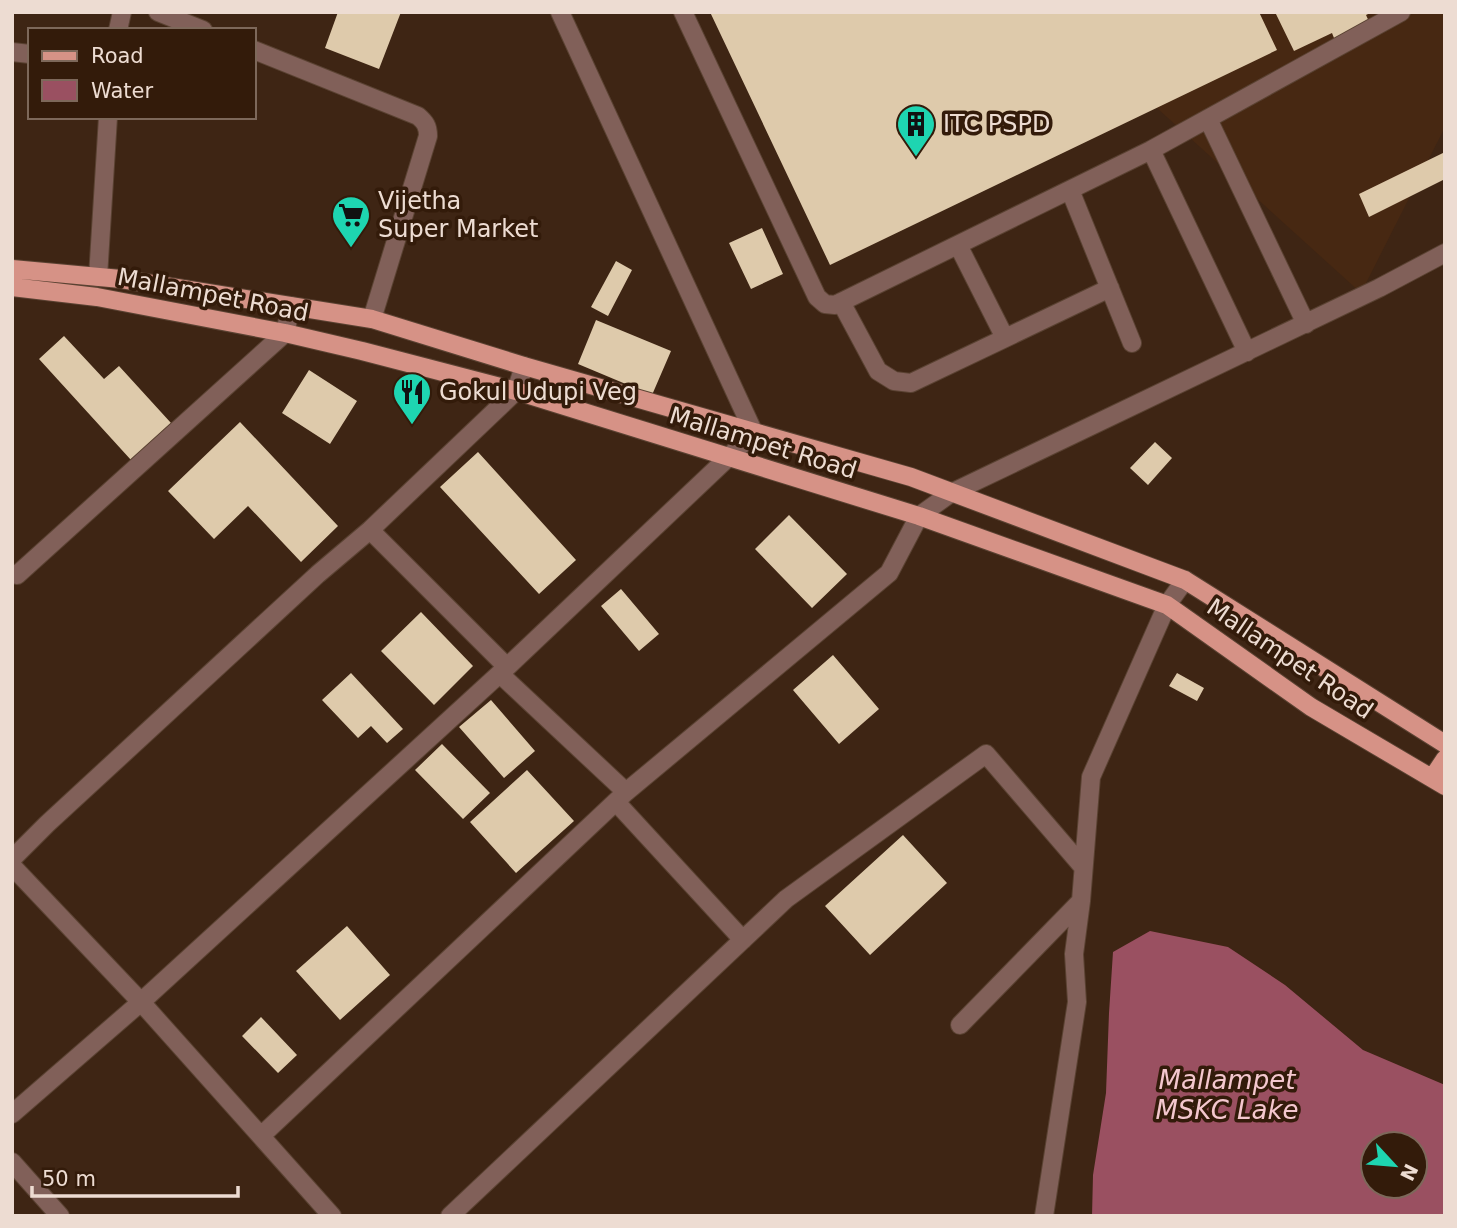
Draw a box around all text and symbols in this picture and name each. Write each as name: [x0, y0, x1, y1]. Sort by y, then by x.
legend: [28, 28, 256, 119]
text: Road: [91, 44, 144, 68]
text: Water: [91, 79, 153, 103]
building icon: ITC PSPD: [895, 103, 937, 158]
place label: ITC PSPD: [943, 110, 1050, 138]
place label: Vijetha Super Market: [378, 187, 538, 243]
supermarket icon: Vijetha Super Market: [330, 194, 372, 249]
street label: Mallampet Road: [115, 263, 311, 327]
restaurant icon: Gokul Udupi Veg: [391, 371, 433, 426]
place label: Gokul Udupi Veg: [439, 378, 637, 406]
street label: Mallampet Road: [666, 401, 860, 485]
street label: Mallampet Road: [1202, 593, 1378, 725]
water label: Mallampet MSKC Lake: [1155, 1065, 1299, 1125]
north arrow: [1359, 1130, 1429, 1200]
scale bar: [32, 1154, 238, 1198]
text: N: [1396, 1160, 1423, 1184]
text: 50 m: [42, 1167, 96, 1191]

